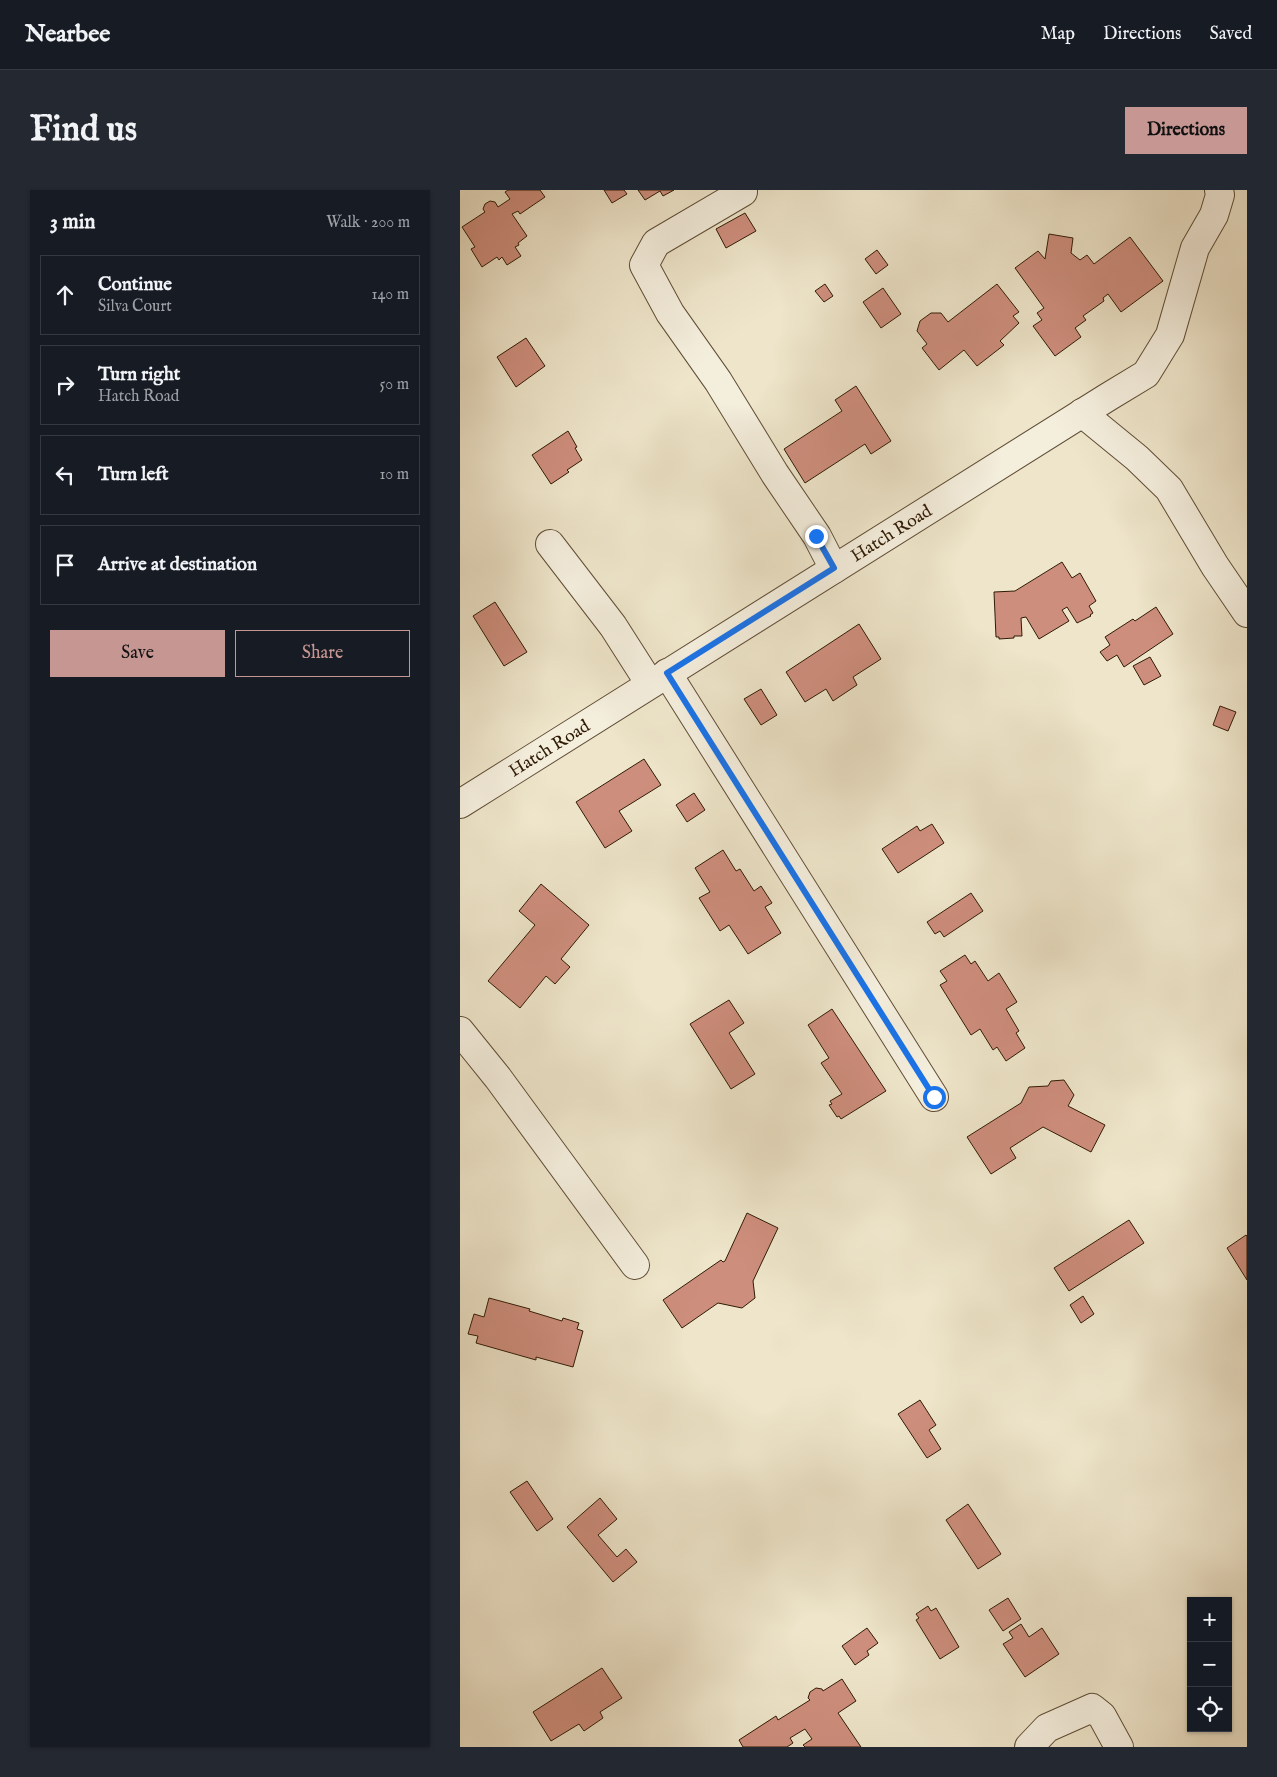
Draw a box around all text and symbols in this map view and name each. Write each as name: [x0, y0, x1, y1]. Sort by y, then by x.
text: Nearbee: [25, 19, 110, 50]
text: Map: [1041, 23, 1075, 46]
text: Directions: [1103, 23, 1181, 46]
text: Saved: [1209, 23, 1252, 46]
button: Directions: [1125, 107, 1247, 154]
text: Find us: [30, 108, 137, 153]
text: 3 min: [50, 209, 95, 236]
text: Walk · 200 m: [326, 213, 410, 233]
text: Continue: [98, 273, 172, 297]
icon: ahead: [51, 281, 79, 309]
text: 140 m: [371, 285, 409, 305]
text: Silva Court: [98, 297, 172, 317]
text: Turn right: [98, 363, 180, 387]
icon: right: [51, 371, 79, 399]
text: 50 m: [380, 375, 409, 395]
text: Hatch Road: [98, 387, 179, 407]
icon: left: [51, 461, 79, 489]
text: Turn left: [98, 463, 169, 487]
text: 10 m: [379, 465, 409, 485]
street label: Hatch Road: [847, 500, 937, 568]
route end: [805, 525, 828, 548]
icon: arrive: [51, 551, 79, 579]
text: Arrive at destination: [98, 553, 257, 577]
button: Save: [50, 630, 225, 677]
button: Share: [235, 630, 410, 677]
street label: Hatch Road: [505, 715, 595, 783]
route start: [923, 1086, 946, 1109]
map controls: [1187, 1597, 1232, 1732]
button: +: [1187, 1597, 1232, 1642]
button: −: [1187, 1642, 1232, 1687]
button: locate: [1187, 1687, 1232, 1732]

